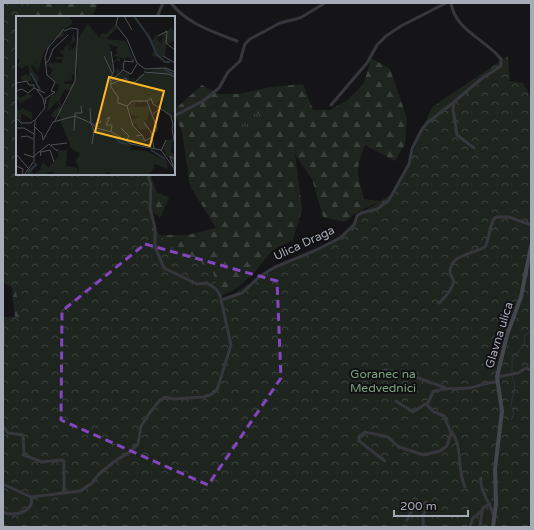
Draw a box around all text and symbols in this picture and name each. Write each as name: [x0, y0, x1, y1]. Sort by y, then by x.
inset map: [16, 16, 175, 175]
street label: Ulica Draga: [271, 223, 337, 263]
street label: Glavna ulica: [482, 300, 516, 370]
park label: Goranec na Medvednici: [350, 367, 416, 395]
scale bar: [394, 492, 468, 518]
text: 200 m: [400, 499, 437, 513]

